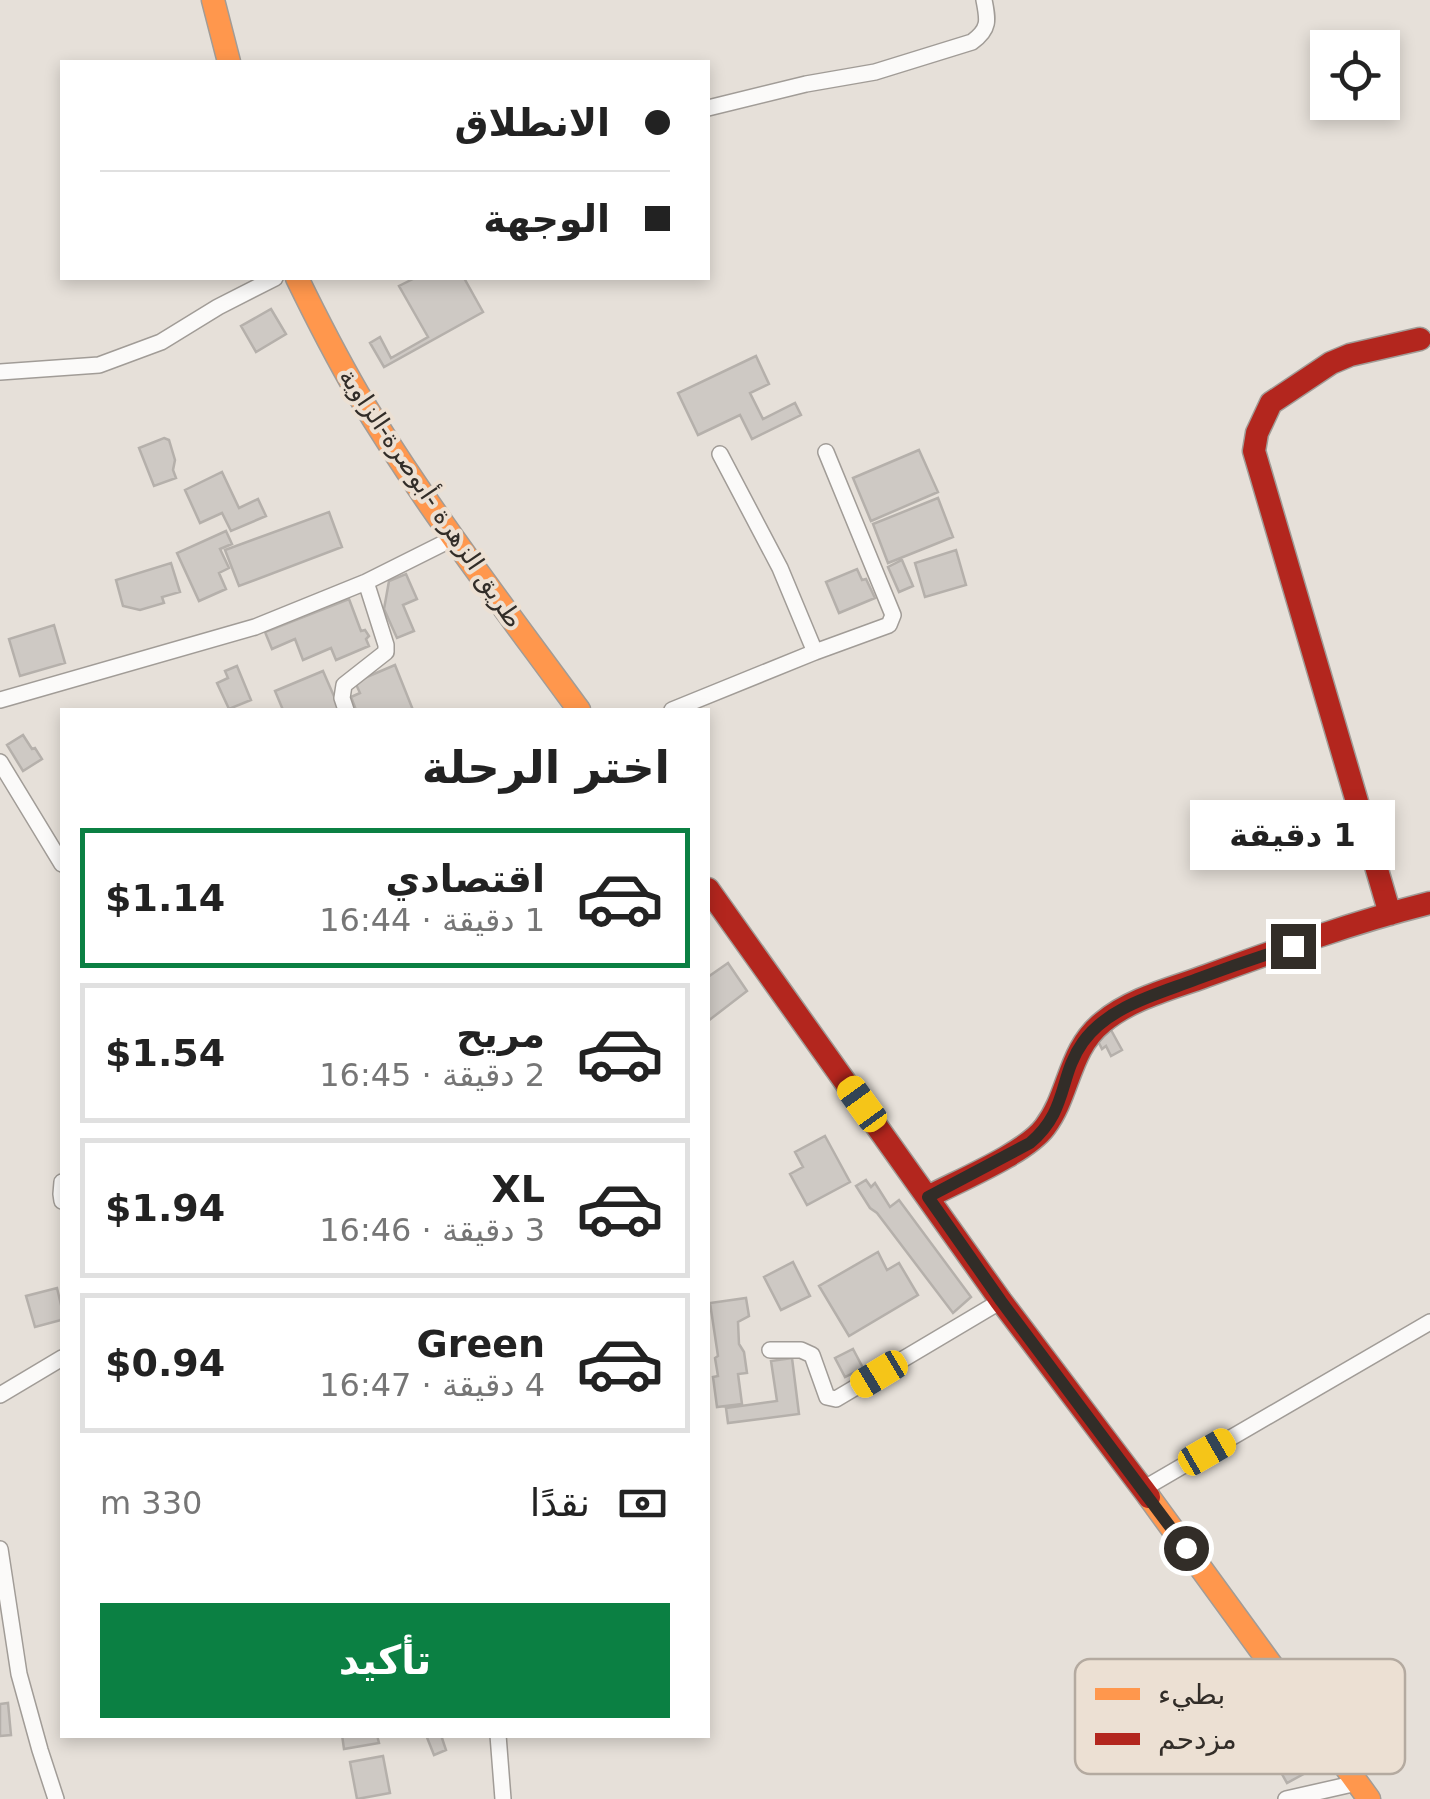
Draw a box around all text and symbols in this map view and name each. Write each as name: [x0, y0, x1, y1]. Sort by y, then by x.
map controls: [1310, 30, 1400, 120]
button: locate: [1310, 30, 1400, 120]
text: الانطلاق: [455, 101, 610, 145]
text: الوجهة: [483, 197, 610, 241]
street label: طريق الزهرة -أبوصرة-الزاوية: [332, 361, 531, 634]
text: اختر الرحلة: [422, 741, 670, 794]
callout: 1 دقيقة: [1190, 801, 1396, 871]
text: 1 دقيقة: [1229, 816, 1356, 854]
icon: car: [575, 853, 665, 943]
text: اقتصادي: [386, 857, 545, 901]
text: $1.14: [105, 876, 225, 920]
text: 1 دقيقة · 16:44: [319, 901, 545, 939]
route end: [1271, 924, 1316, 969]
icon: car: [575, 1008, 665, 1098]
text: مريح: [456, 1012, 545, 1056]
text: $1.54: [105, 1031, 225, 1075]
text: 2 دقيقة · 16:45: [319, 1056, 545, 1094]
car: [832, 1071, 892, 1137]
icon: car: [575, 1163, 665, 1253]
text: XL: [491, 1167, 545, 1211]
text: $1.94: [105, 1186, 225, 1230]
text: 3 دقيقة · 16:46: [319, 1211, 545, 1249]
icon: car: [575, 1318, 665, 1408]
text: Green: [416, 1322, 545, 1366]
text: $0.94: [105, 1341, 225, 1385]
car: [846, 1346, 912, 1402]
text: 4 دقيقة · 16:47: [319, 1366, 545, 1404]
car: [1174, 1424, 1240, 1480]
icon: cash: [615, 1476, 670, 1531]
text: نقدًا: [530, 1481, 590, 1525]
text: 330 m: [100, 1484, 202, 1522]
route start: [1164, 1526, 1209, 1571]
button: تأكيد: [100, 1603, 670, 1718]
legend: [1075, 1659, 1405, 1774]
text: بطيء: [1158, 1678, 1225, 1711]
text: مزدحم: [1158, 1723, 1237, 1756]

